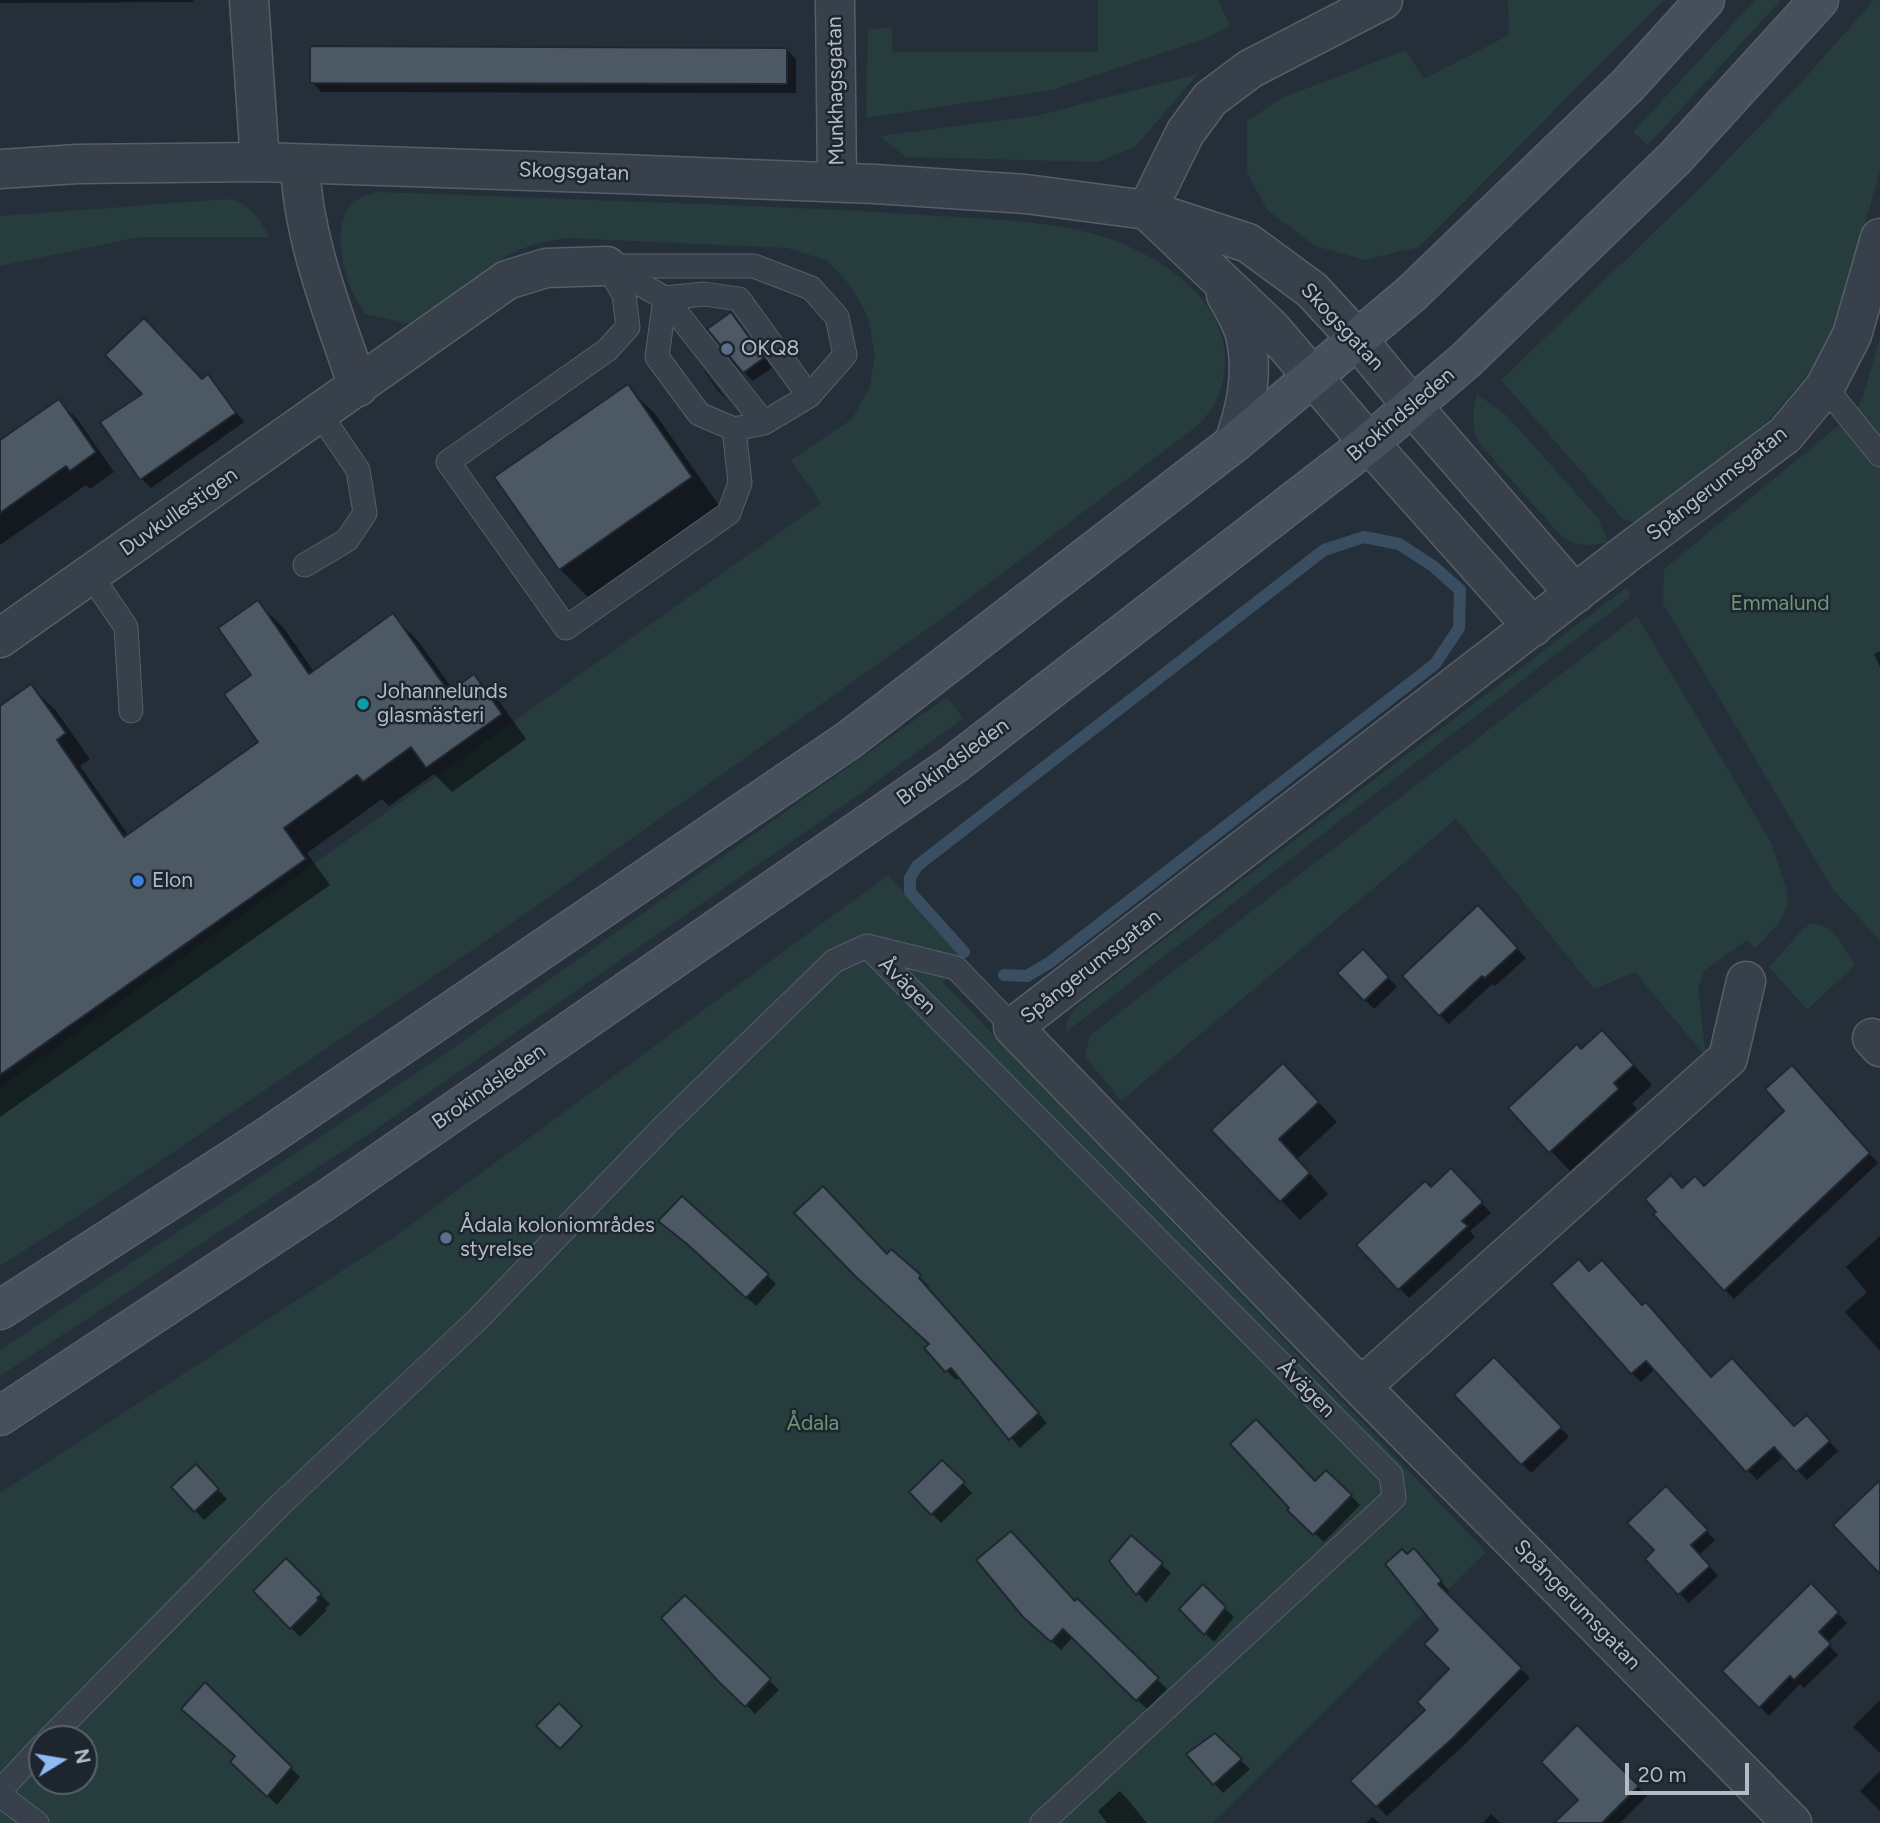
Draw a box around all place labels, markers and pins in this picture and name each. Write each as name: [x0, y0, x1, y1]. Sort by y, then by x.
place label: OKQ8: [741, 336, 799, 362]
marker: OKQ8: [719, 341, 735, 357]
place label: Johannelunds glasmästeri: [377, 679, 507, 729]
marker: Johannelunds glasmästeri: [355, 696, 371, 712]
place label: Elon: [152, 868, 193, 894]
marker: Elon: [130, 873, 146, 889]
place label: Ådala koloniområdes styrelse: [460, 1213, 655, 1263]
marker: Ådala koloniområdes styrelse: [438, 1230, 454, 1246]

